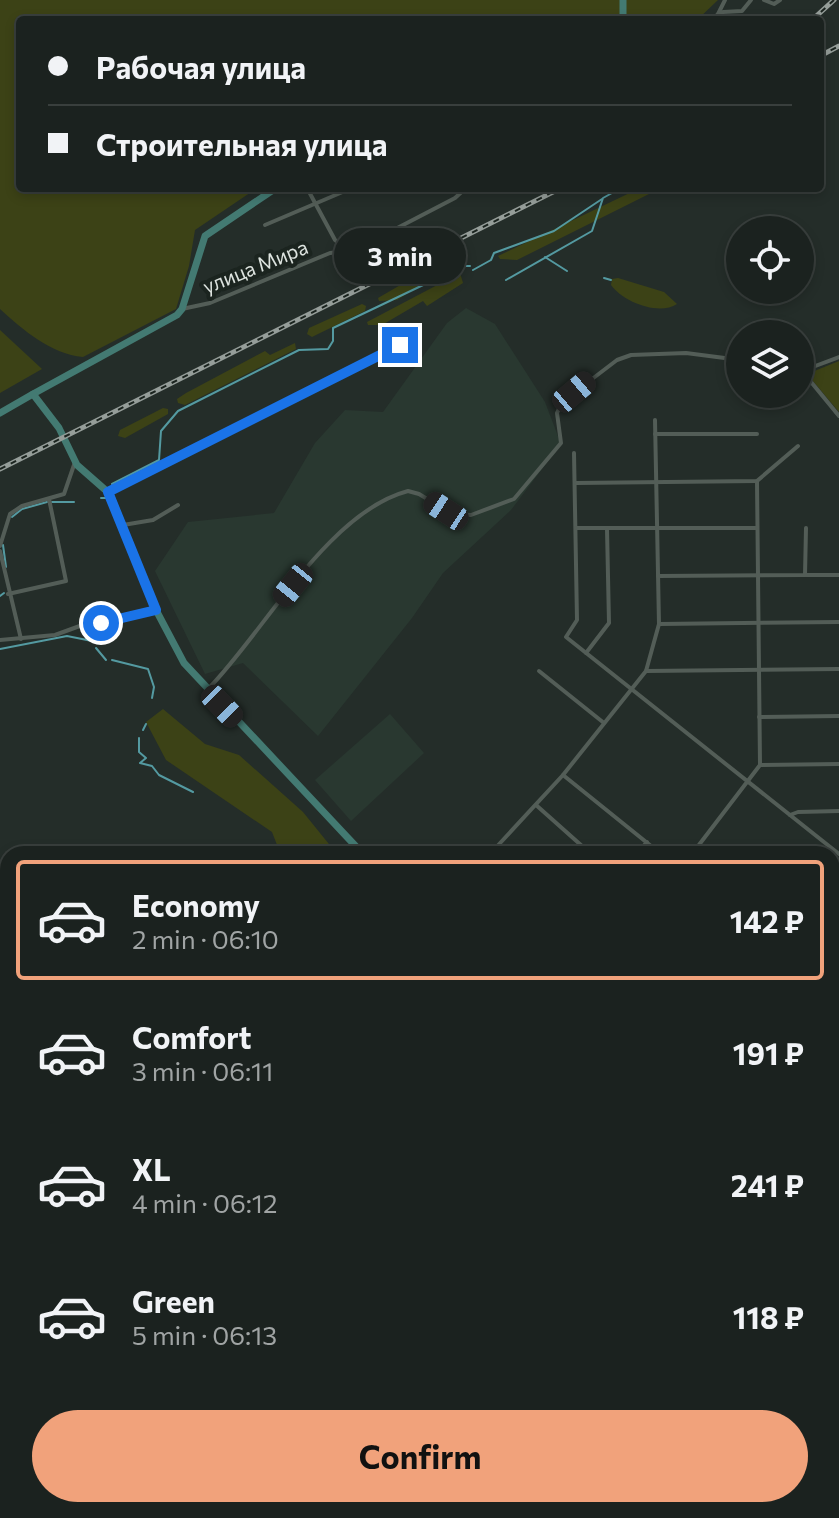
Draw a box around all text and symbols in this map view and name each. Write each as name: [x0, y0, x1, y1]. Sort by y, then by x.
text: Рабочая улица: [96, 48, 306, 85]
text: Строительная улица: [96, 125, 387, 162]
map controls: [726, 216, 814, 408]
button: locate: [726, 216, 814, 304]
callout: 3 min: [334, 229, 466, 285]
street label: улица Мира: [199, 234, 311, 298]
text: 3 min: [367, 240, 433, 271]
button: layers: [726, 320, 814, 408]
route end: [382, 327, 418, 363]
car: [548, 367, 600, 417]
car: [419, 488, 473, 534]
car: [269, 559, 317, 611]
route start: [83, 605, 119, 641]
car: [197, 680, 247, 732]
icon: car: [36, 884, 108, 956]
text: Economy: [132, 886, 260, 923]
text: 142 ₽: [730, 902, 804, 939]
text: 2 min · 06:10: [132, 923, 279, 954]
icon: car: [36, 1016, 108, 1088]
text: Comfort: [132, 1018, 251, 1055]
text: 191 ₽: [733, 1034, 804, 1071]
text: 3 min · 06:11: [132, 1055, 273, 1086]
icon: car: [36, 1148, 108, 1220]
text: XL: [132, 1150, 171, 1187]
text: 241 ₽: [731, 1166, 804, 1203]
text: 4 min · 06:12: [132, 1187, 277, 1218]
icon: car: [36, 1280, 108, 1352]
text: Green: [132, 1282, 215, 1319]
text: 118 ₽: [733, 1298, 804, 1335]
text: 5 min · 06:13: [132, 1319, 277, 1350]
button: Confirm: [32, 1410, 808, 1502]

